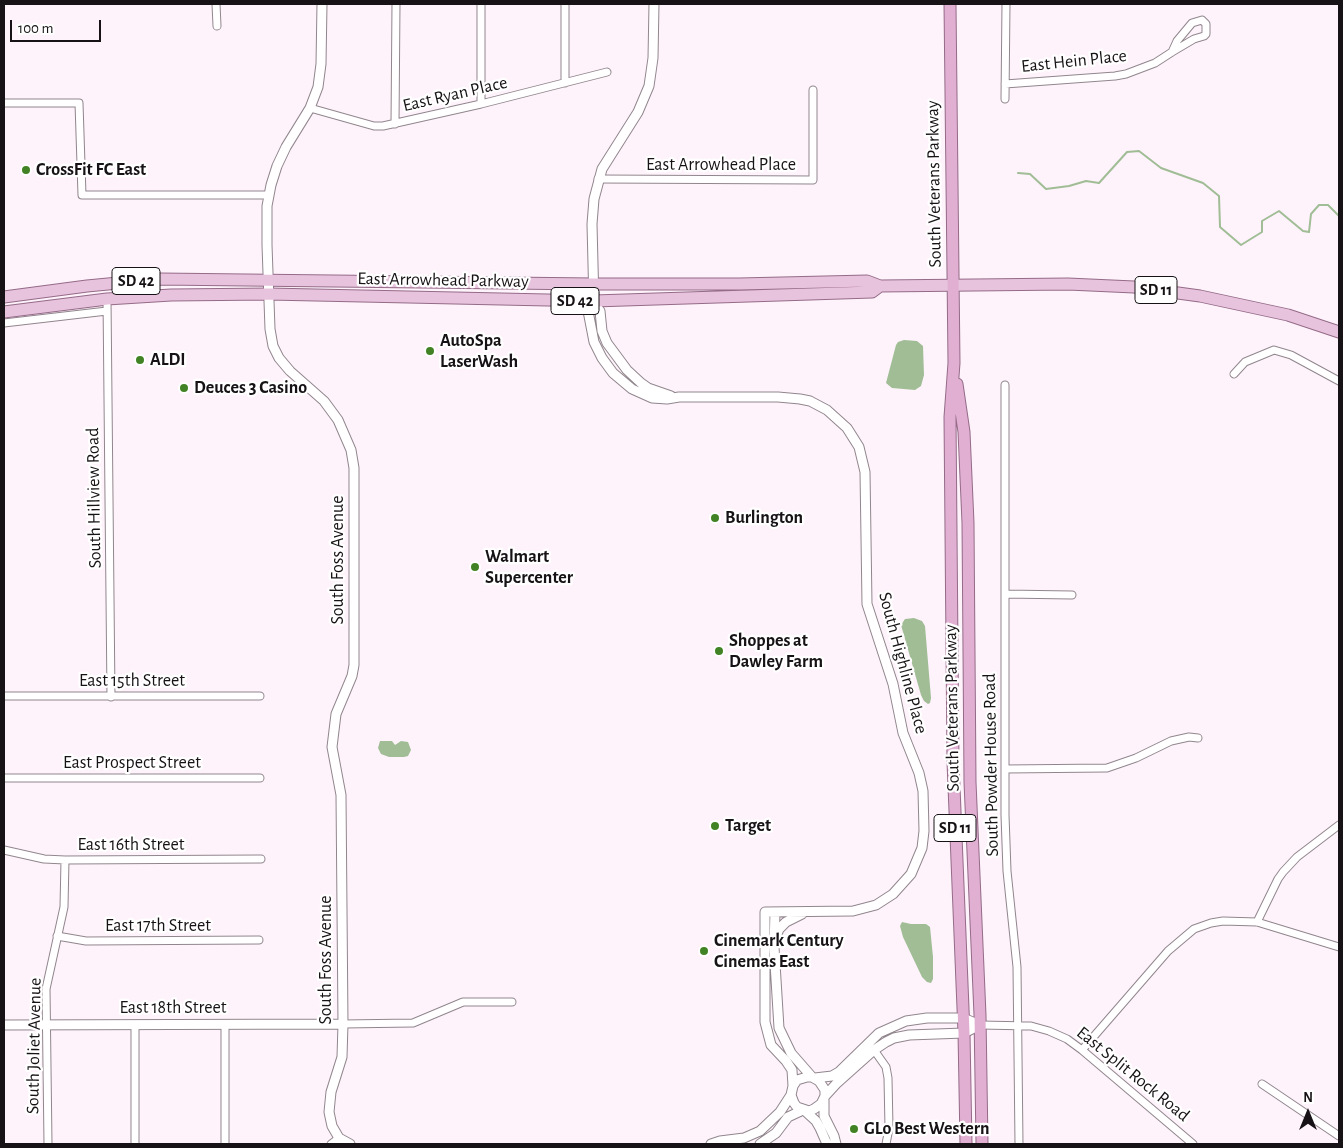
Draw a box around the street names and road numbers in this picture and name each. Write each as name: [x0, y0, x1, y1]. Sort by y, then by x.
street label: East Hein Place: [1020, 45, 1128, 77]
street label: East Ryan Place: [401, 71, 509, 117]
street label: South Veterans Parkway: [922, 100, 946, 268]
street label: East Arrowhead Place: [646, 154, 796, 176]
road number: SD 42: [112, 268, 160, 294]
street label: East Arrowhead Parkway: [357, 268, 529, 292]
road number: SD 11: [1135, 276, 1177, 304]
road number: SD 42: [551, 288, 599, 314]
street label: South Hillview Road: [82, 427, 106, 569]
street label: South Foss Avenue: [327, 496, 349, 624]
street label: South Highline Place: [874, 590, 932, 736]
street label: South Veterans Parkway: [940, 624, 964, 792]
street label: East 15th Street: [79, 670, 185, 692]
street label: South Powder House Road: [979, 673, 1003, 857]
street label: East Prospect Street: [63, 752, 201, 774]
road number: SD 11: [934, 814, 976, 841]
street label: East 16th Street: [77, 834, 185, 856]
street label: South Foss Avenue: [315, 896, 337, 1024]
street label: East 17th Street: [105, 915, 211, 937]
street label: South Joliet Avenue: [22, 978, 46, 1114]
street label: East 18th Street: [119, 997, 227, 1019]
street label: East Split Rock Road: [1072, 1022, 1194, 1126]

